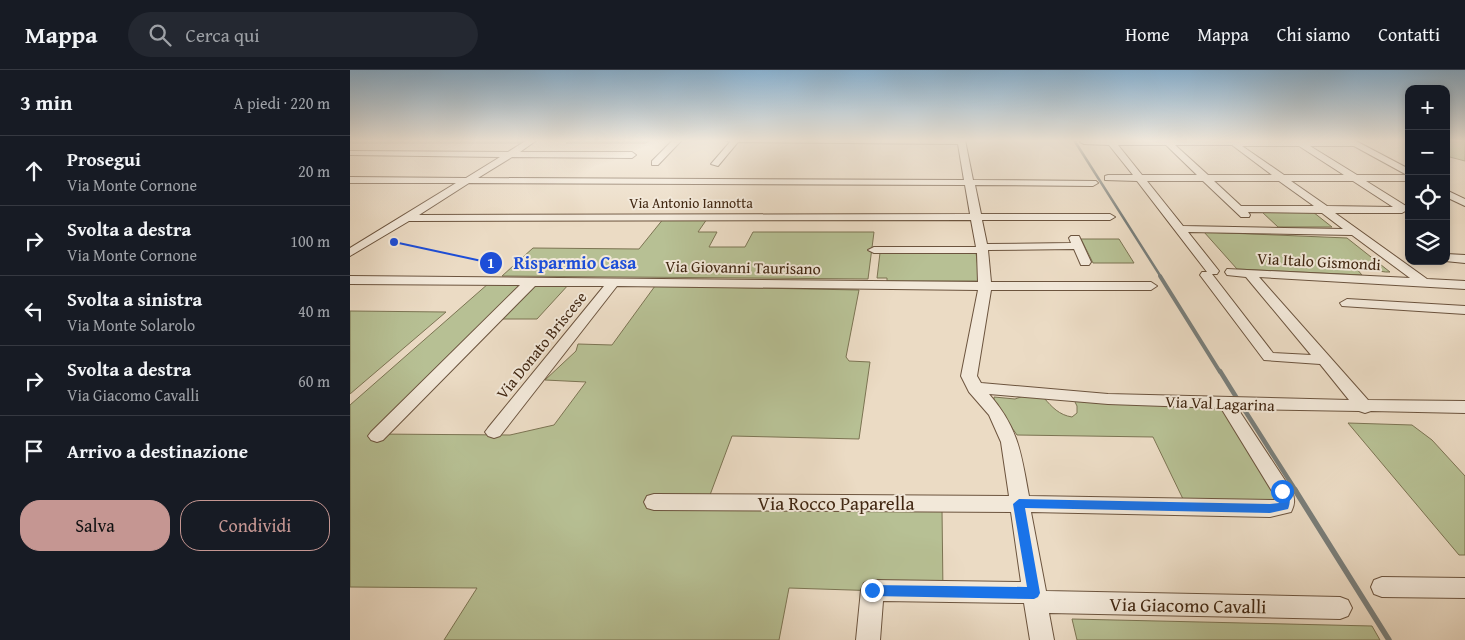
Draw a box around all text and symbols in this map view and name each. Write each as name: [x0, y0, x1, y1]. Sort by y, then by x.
search box: [128, 12, 478, 57]
text: Mappa: [25, 17, 98, 52]
icon: search: [146, 21, 174, 49]
text: Cerca qui: [186, 21, 260, 49]
text: Home: [1125, 21, 1170, 48]
text: Mappa: [1198, 21, 1249, 48]
text: Chi siamo: [1277, 21, 1350, 48]
text: Contatti: [1378, 21, 1440, 48]
map controls: [1405, 85, 1450, 265]
button: +: [1405, 85, 1450, 130]
text: 3 min: [20, 87, 72, 118]
text: A piedi · 220 m: [234, 91, 330, 115]
button: −: [1405, 130, 1450, 175]
text: Prosegui: [67, 145, 141, 173]
icon: ahead: [20, 157, 48, 185]
text: 20 m: [298, 159, 330, 183]
text: Via Monte Cornone: [67, 173, 197, 197]
button: locate: [1405, 175, 1450, 220]
street label: Via Antonio Iannotta: [629, 193, 753, 213]
text: Svolta a destra: [67, 215, 191, 243]
button: layers: [1405, 220, 1450, 265]
icon: right: [20, 227, 48, 255]
text: 100 m: [290, 229, 330, 253]
text: Via Monte Cornone: [67, 243, 197, 267]
street label: Via Italo Gismondi: [1257, 246, 1382, 276]
callout: Risparmio Casa: [479, 247, 647, 280]
text: Risparmio Casa: [513, 249, 637, 276]
text: 1: [487, 252, 495, 273]
street label: Via Giovanni Taurisano: [665, 254, 821, 280]
text: Svolta a sinistra: [67, 285, 202, 313]
street label: Via Donato Briscese: [490, 286, 592, 404]
icon: left: [20, 297, 48, 325]
text: 40 m: [298, 299, 330, 323]
text: Via Monte Solarolo: [67, 313, 195, 337]
text: Svolta a destra: [67, 355, 191, 383]
icon: right: [20, 367, 48, 395]
text: 60 m: [298, 369, 330, 393]
text: Via Giacomo Cavalli: [67, 383, 199, 407]
street label: Via Val Lagarina: [1165, 389, 1276, 417]
icon: arrive: [20, 437, 48, 465]
text: Arrivo a destinazione: [67, 437, 248, 465]
route start: [1271, 480, 1294, 503]
street label: Via Rocco Paparella: [758, 489, 914, 517]
button: Salva: [20, 500, 170, 551]
button: Condividi: [180, 500, 330, 551]
route end: [861, 579, 884, 602]
street label: Via Giacomo Cavalli: [1109, 590, 1267, 620]

